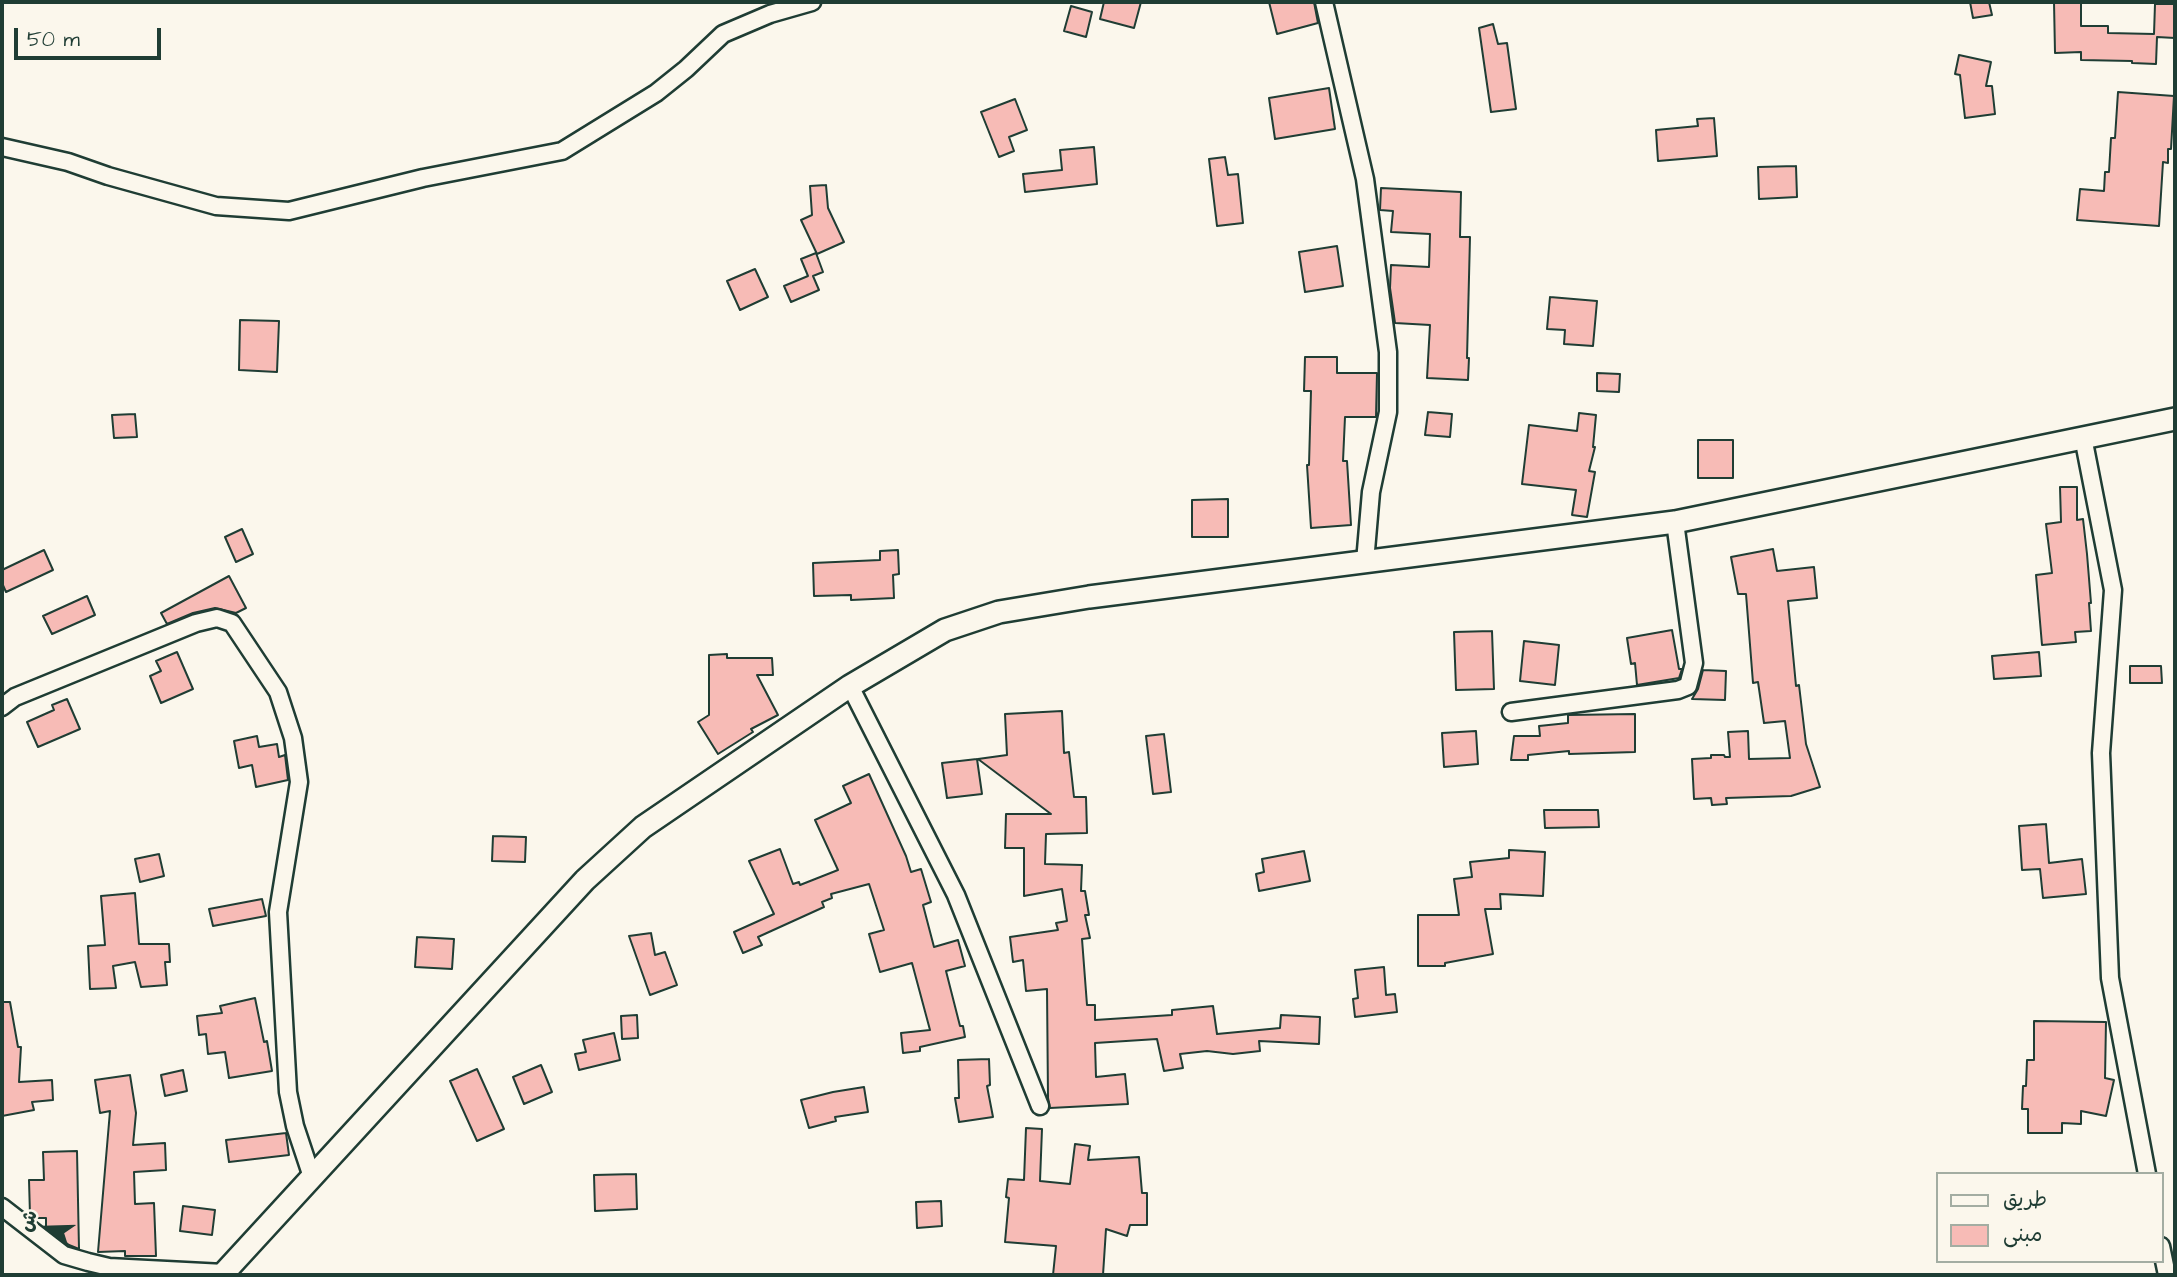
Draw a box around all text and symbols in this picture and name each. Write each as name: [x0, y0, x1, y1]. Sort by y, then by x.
scale bar: [18, 14, 164, 58]
text: 50 m: [27, 25, 80, 54]
legend: [1936, 1172, 2163, 1263]
text: طريق: [2003, 1185, 2047, 1214]
north arrow: [14, 1193, 84, 1263]
text: ش: [13, 1207, 45, 1235]
text: مبنى: [2003, 1220, 2042, 1249]

